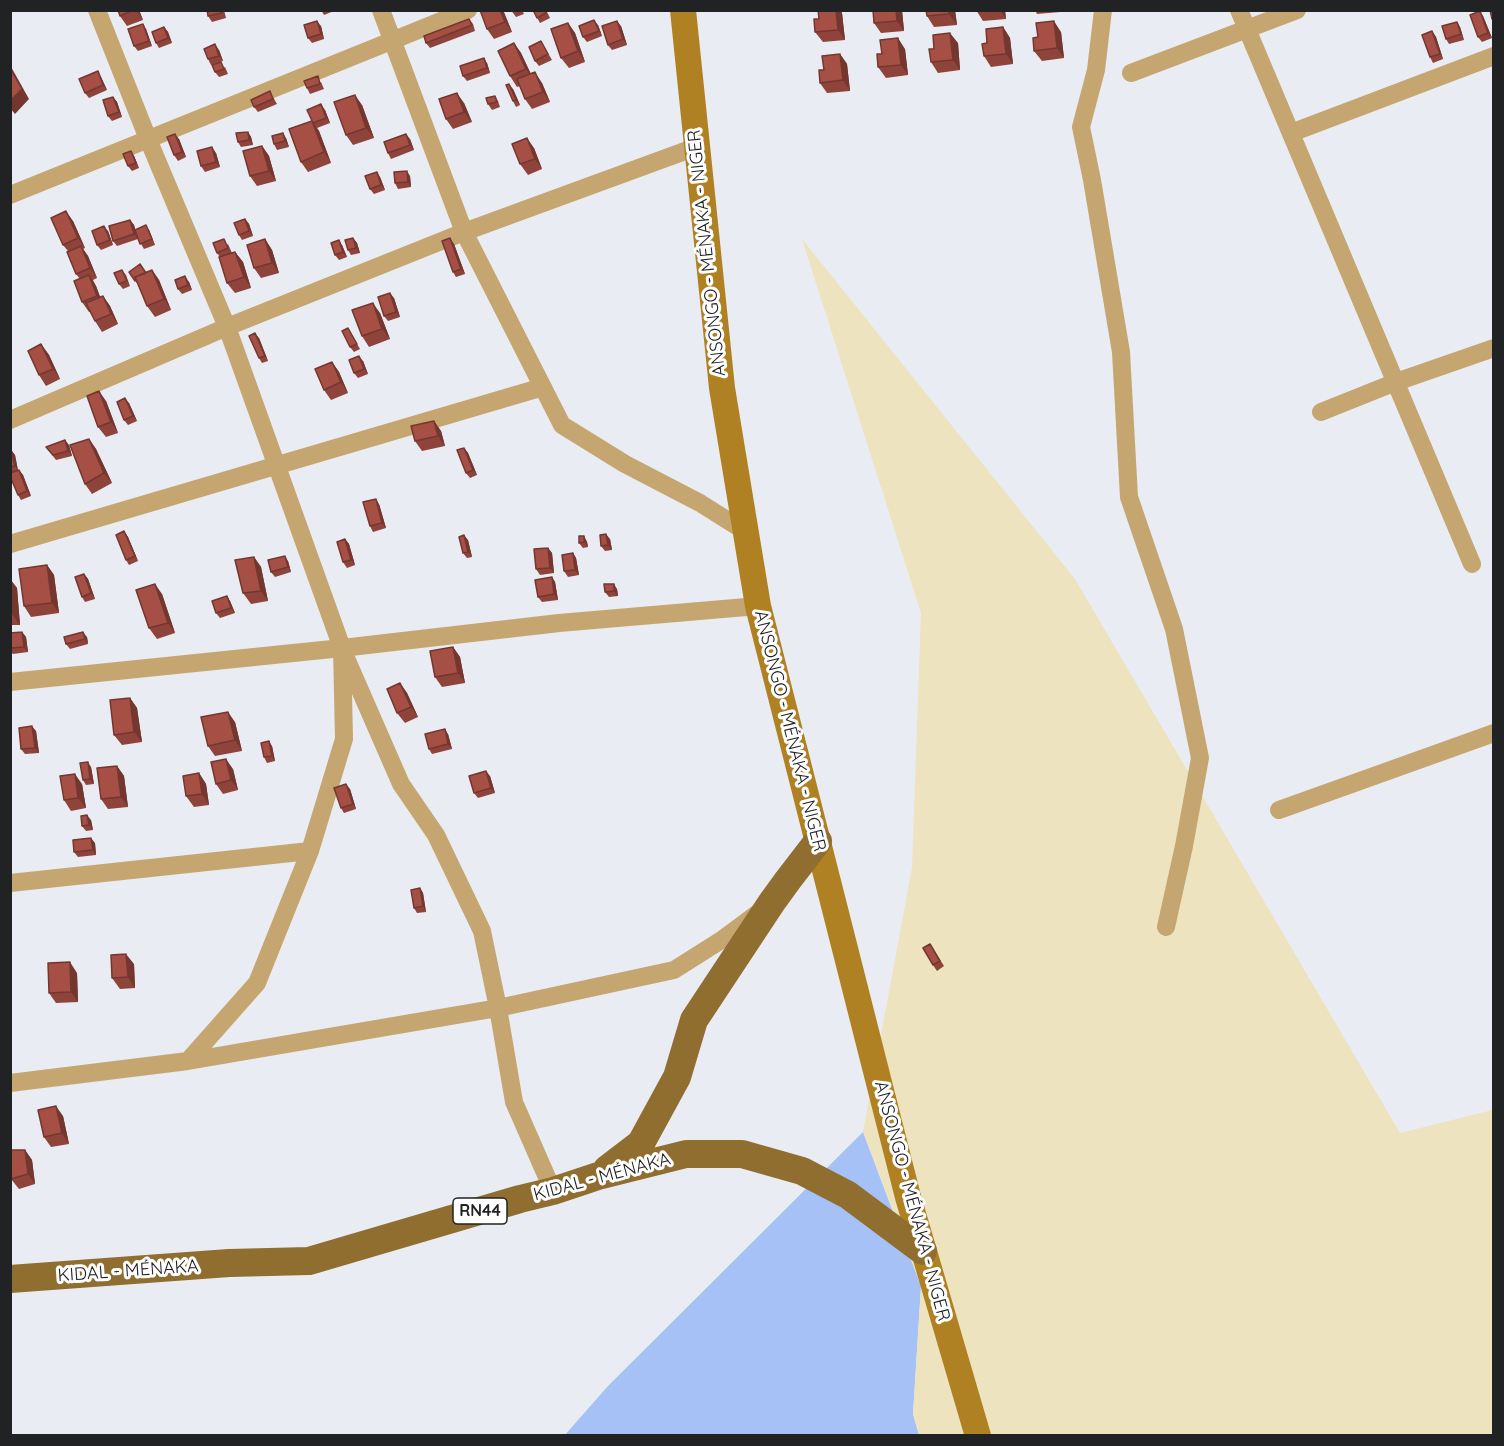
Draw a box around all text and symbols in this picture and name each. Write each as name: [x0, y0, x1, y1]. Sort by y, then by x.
street label: ANSONGO - MÉNAKA - NIGER: [683, 129, 731, 377]
street label: ANSONGO - MÉNAKA - NIGER: [750, 608, 830, 854]
street label: ANSONGO - MÉNAKA - NIGER: [869, 1079, 955, 1323]
street label: KIDAL - MÉNAKA: [531, 1148, 673, 1206]
road number: RN44: [453, 1198, 507, 1224]
street label: KIDAL - MÉNAKA: [57, 1255, 199, 1287]

